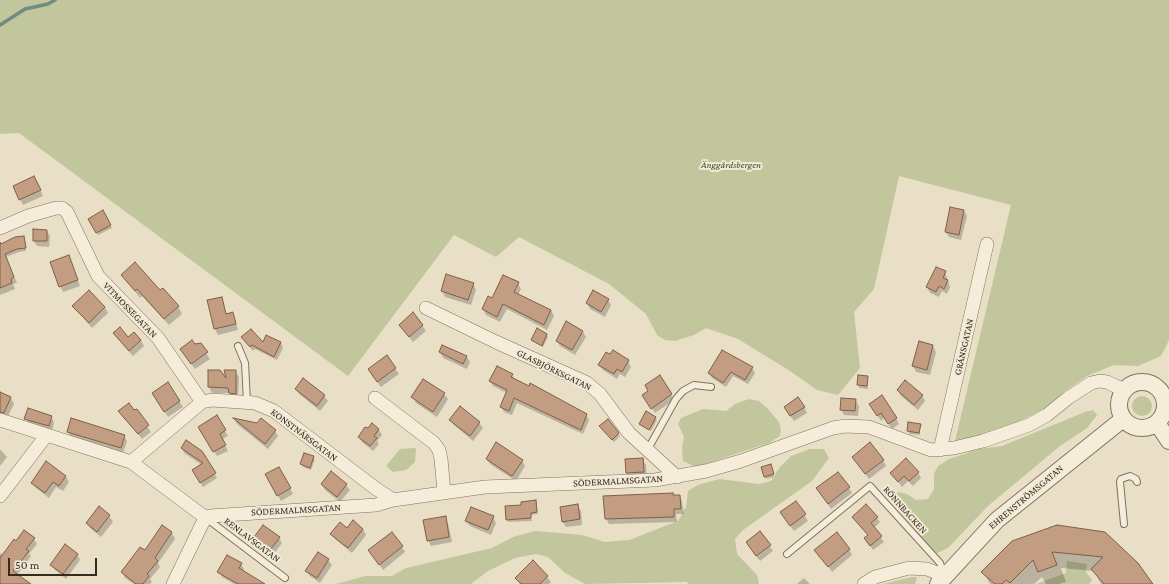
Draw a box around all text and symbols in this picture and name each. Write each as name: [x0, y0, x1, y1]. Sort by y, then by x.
park label: Änggårdsbergen: [701, 159, 761, 171]
street label: VITMOSSEGATAN: [100, 280, 160, 340]
street label: GRÄNSGATAN: [952, 318, 976, 376]
street label: GLASBJÖRKSGATAN: [515, 347, 593, 393]
street label: KONSTNÄRSGATAN: [268, 406, 340, 464]
street label: EHRENSTRÖMSGATAN: [986, 462, 1066, 532]
street label: SÖDERMALMSGATAN: [573, 473, 663, 489]
street label: RÖNNBACKEN: [880, 484, 930, 536]
street label: SÖDERMALMSGATAN: [251, 502, 341, 518]
street label: RENLAVSGATAN: [221, 515, 283, 565]
scale bar: [10, 550, 99, 576]
text: 50 m: [15, 558, 39, 572]

